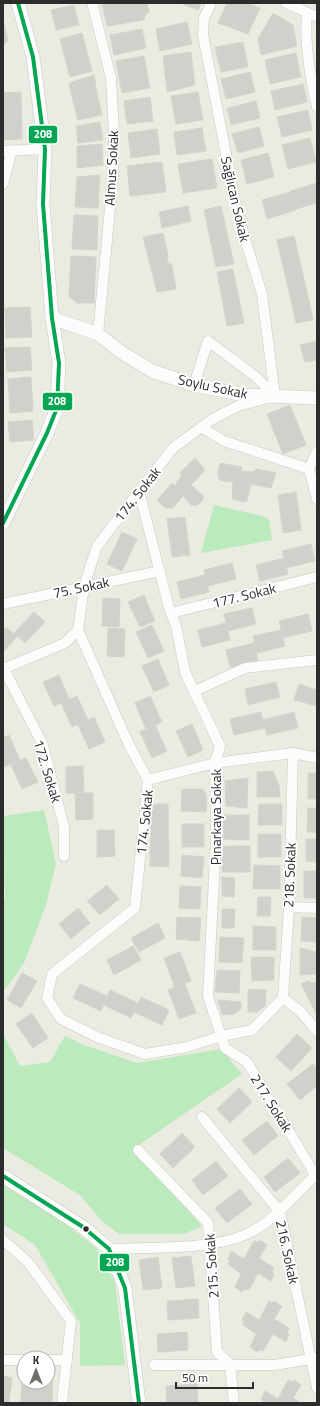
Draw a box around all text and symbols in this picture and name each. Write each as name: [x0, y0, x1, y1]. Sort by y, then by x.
line badge: 208: [28, 125, 58, 144]
text: 208: [34, 126, 52, 142]
street label: Almus Sokak: [99, 129, 123, 206]
street label: Sağlıcan Sokak: [216, 154, 256, 244]
street label: Soylu Sokak: [176, 368, 250, 404]
line badge: 208: [42, 392, 73, 411]
text: 208: [48, 393, 66, 409]
street label: 174. Sokak: [109, 462, 165, 526]
street label: 75. Sokak: [51, 571, 111, 603]
street label: 177. Sokak: [210, 577, 278, 613]
street label: 172. Sokak: [28, 737, 68, 805]
street label: Pınarkaya Sokak: [205, 768, 226, 865]
street label: 174. Sokak: [130, 788, 158, 855]
street label: 218. Sokak: [277, 842, 301, 908]
street label: 217. Sokak: [246, 1070, 298, 1136]
street label: 216. Sokak: [271, 1218, 305, 1286]
unlabelled marker: [81, 1224, 91, 1234]
street label: 215. Sokak: [198, 1233, 224, 1299]
line badge: 208: [99, 1253, 130, 1272]
text: 208: [106, 1254, 124, 1270]
north arrow: [16, 1350, 56, 1390]
text: K: [33, 1352, 40, 1368]
scale bar: [176, 1364, 253, 1390]
text: 50 m: [182, 1368, 208, 1387]

